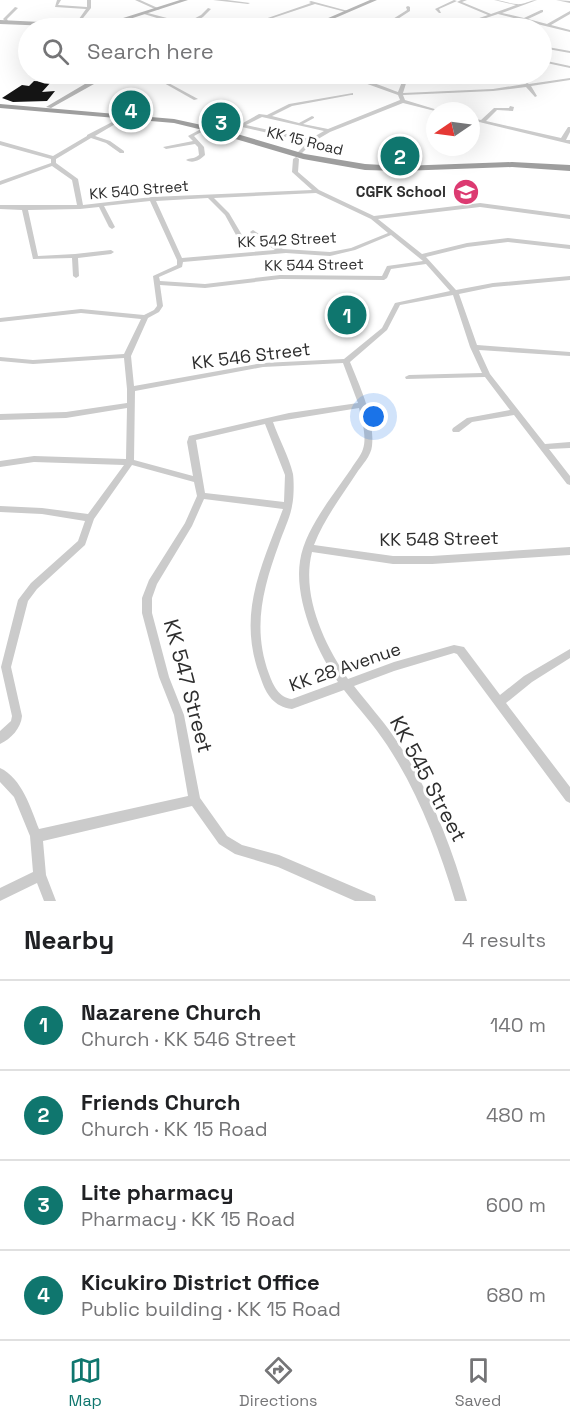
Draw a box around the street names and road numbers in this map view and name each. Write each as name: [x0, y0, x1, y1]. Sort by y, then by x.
street label: KK 15 Road: [265, 122, 345, 159]
street label: KK 540 Street: [88, 176, 190, 203]
street label: KK 542 Street: [237, 227, 337, 252]
street label: KK 544 Street: [264, 254, 364, 275]
street label: KK 546 Street: [190, 337, 312, 374]
street label: KK 548 Street: [379, 526, 499, 551]
street label: KK 547 Street: [158, 616, 219, 756]
street label: KK 28 Avenue: [286, 637, 404, 696]
street label: KK 545 Street: [384, 711, 473, 846]

